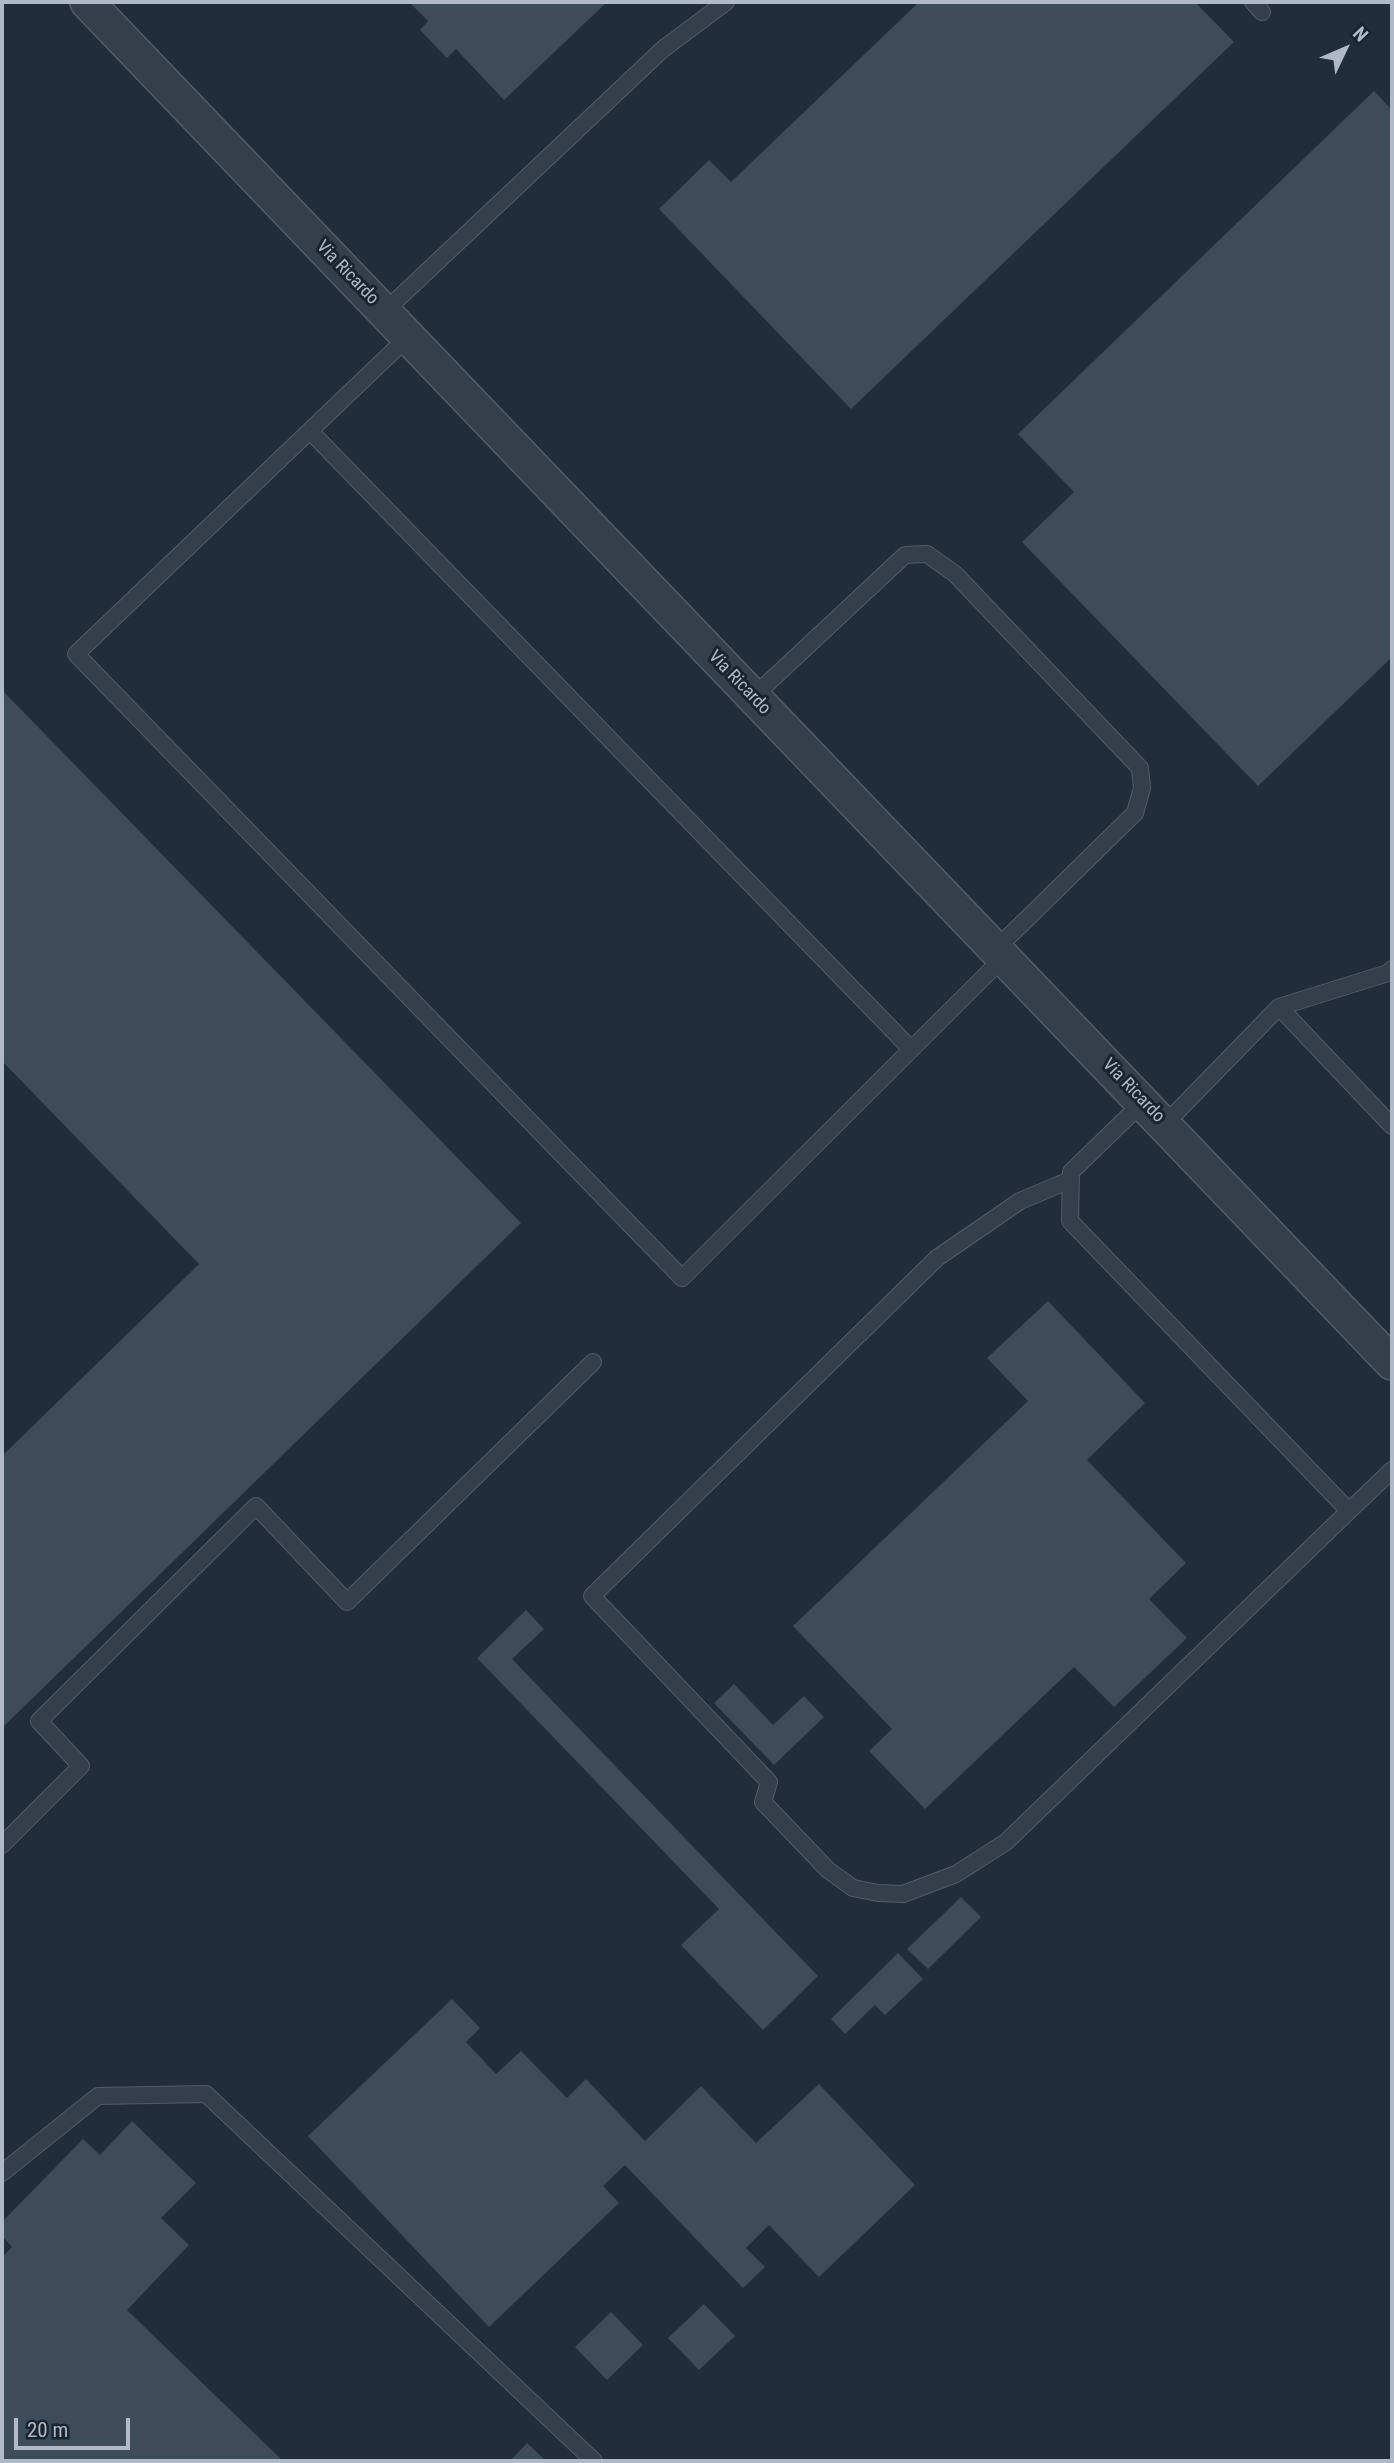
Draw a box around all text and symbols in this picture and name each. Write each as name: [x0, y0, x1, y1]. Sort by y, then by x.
north arrow: [1310, 14, 1380, 84]
text: N: [1348, 22, 1373, 46]
street label: Via Ricardo: [311, 236, 383, 310]
street label: Via Ricardo: [703, 646, 775, 720]
street label: Via Ricardo: [1097, 1054, 1169, 1128]
scale bar: [18, 2404, 133, 2448]
text: 20 m: [27, 2418, 68, 2442]

